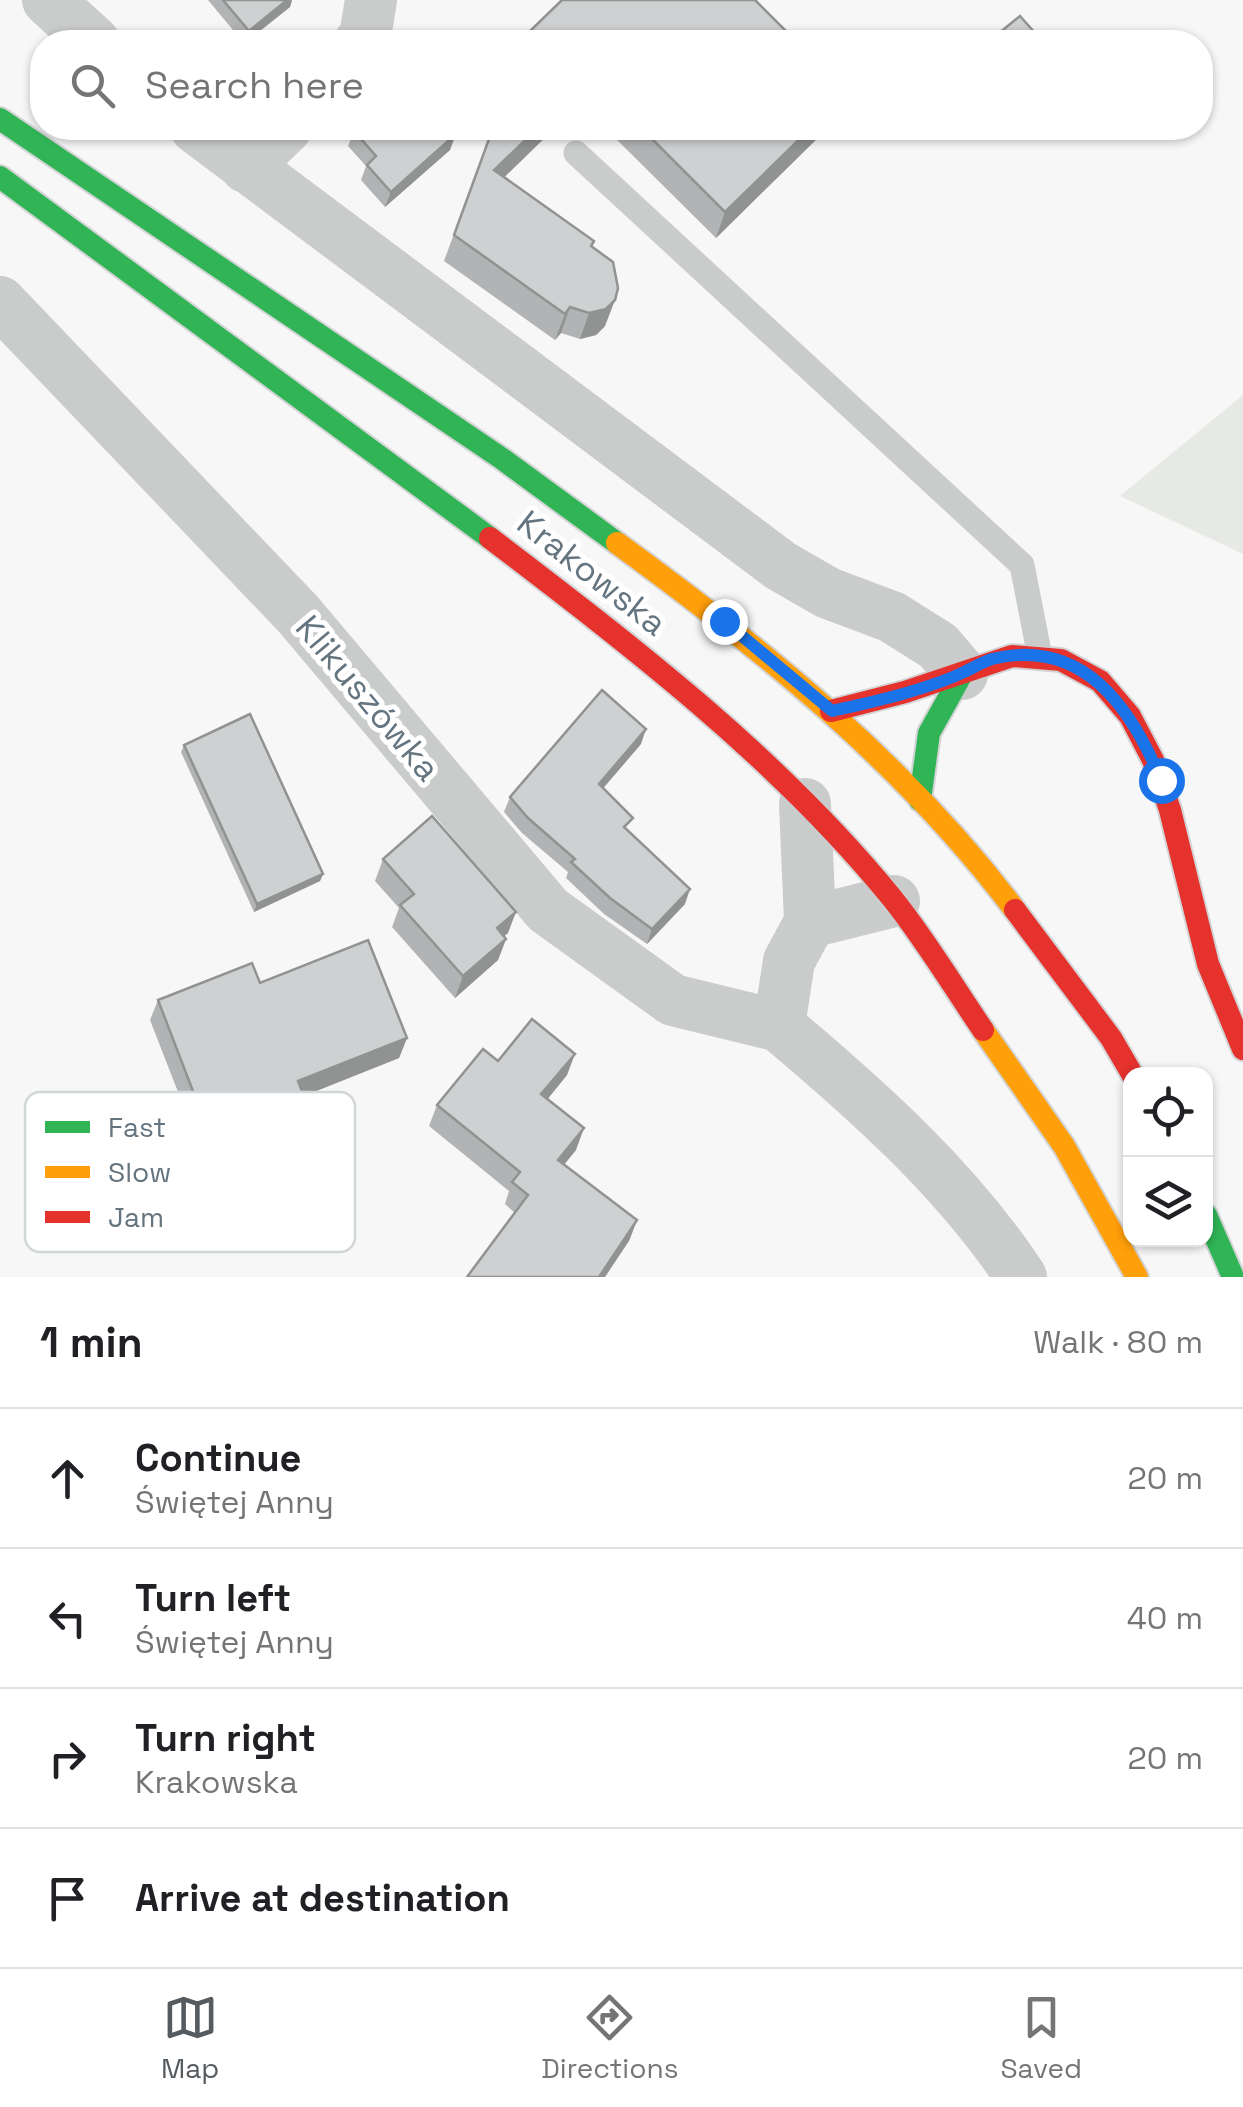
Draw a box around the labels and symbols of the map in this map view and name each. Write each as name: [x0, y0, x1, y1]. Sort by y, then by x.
street label: Krakowska: [508, 501, 676, 645]
route end: [702, 599, 748, 645]
street label: Klikuszówka: [286, 606, 450, 790]
route start: [1139, 758, 1185, 804]
legend: [25, 1092, 355, 1252]
text: Fast: [108, 1109, 166, 1145]
text: Slow: [108, 1154, 171, 1190]
text: Jam: [108, 1199, 164, 1235]

